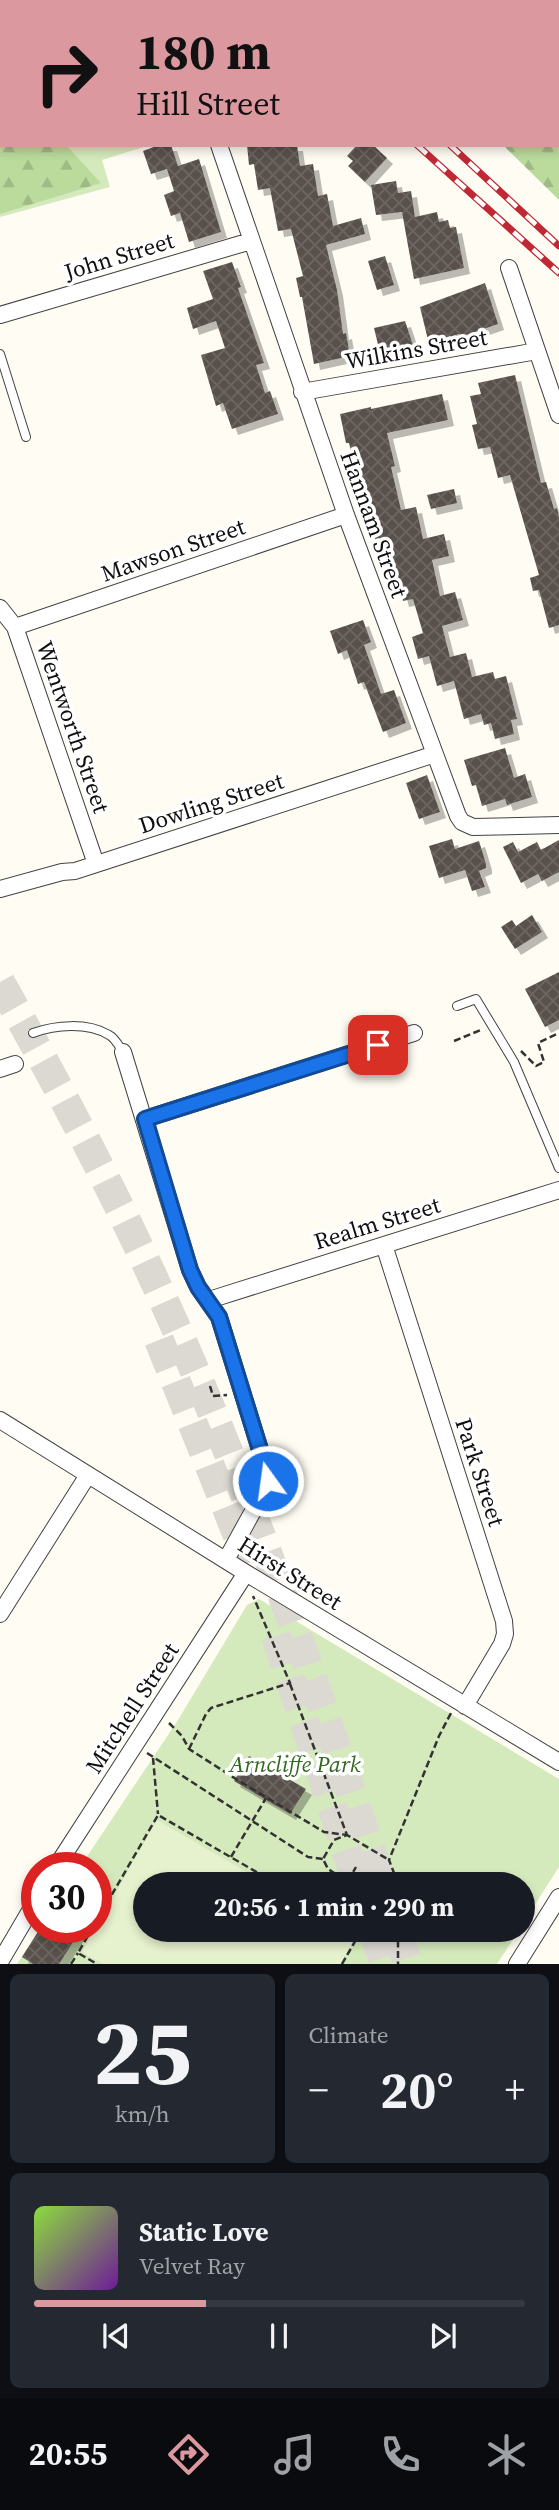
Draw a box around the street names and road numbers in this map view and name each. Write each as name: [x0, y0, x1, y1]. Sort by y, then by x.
street label: John Street: [59, 224, 178, 288]
street label: Wilkins Street: [343, 321, 490, 377]
street label: Hannam Street: [333, 446, 416, 602]
street label: Mawson Street: [97, 510, 250, 590]
street label: Wentworth Street: [29, 637, 118, 818]
street label: Dowling Street: [135, 764, 288, 841]
street label: Realm Street: [310, 1188, 445, 1257]
street label: Park Street: [447, 1414, 513, 1531]
street label: Hirst Street: [232, 1528, 348, 1618]
street label: Mitchell Street: [78, 1636, 187, 1780]

